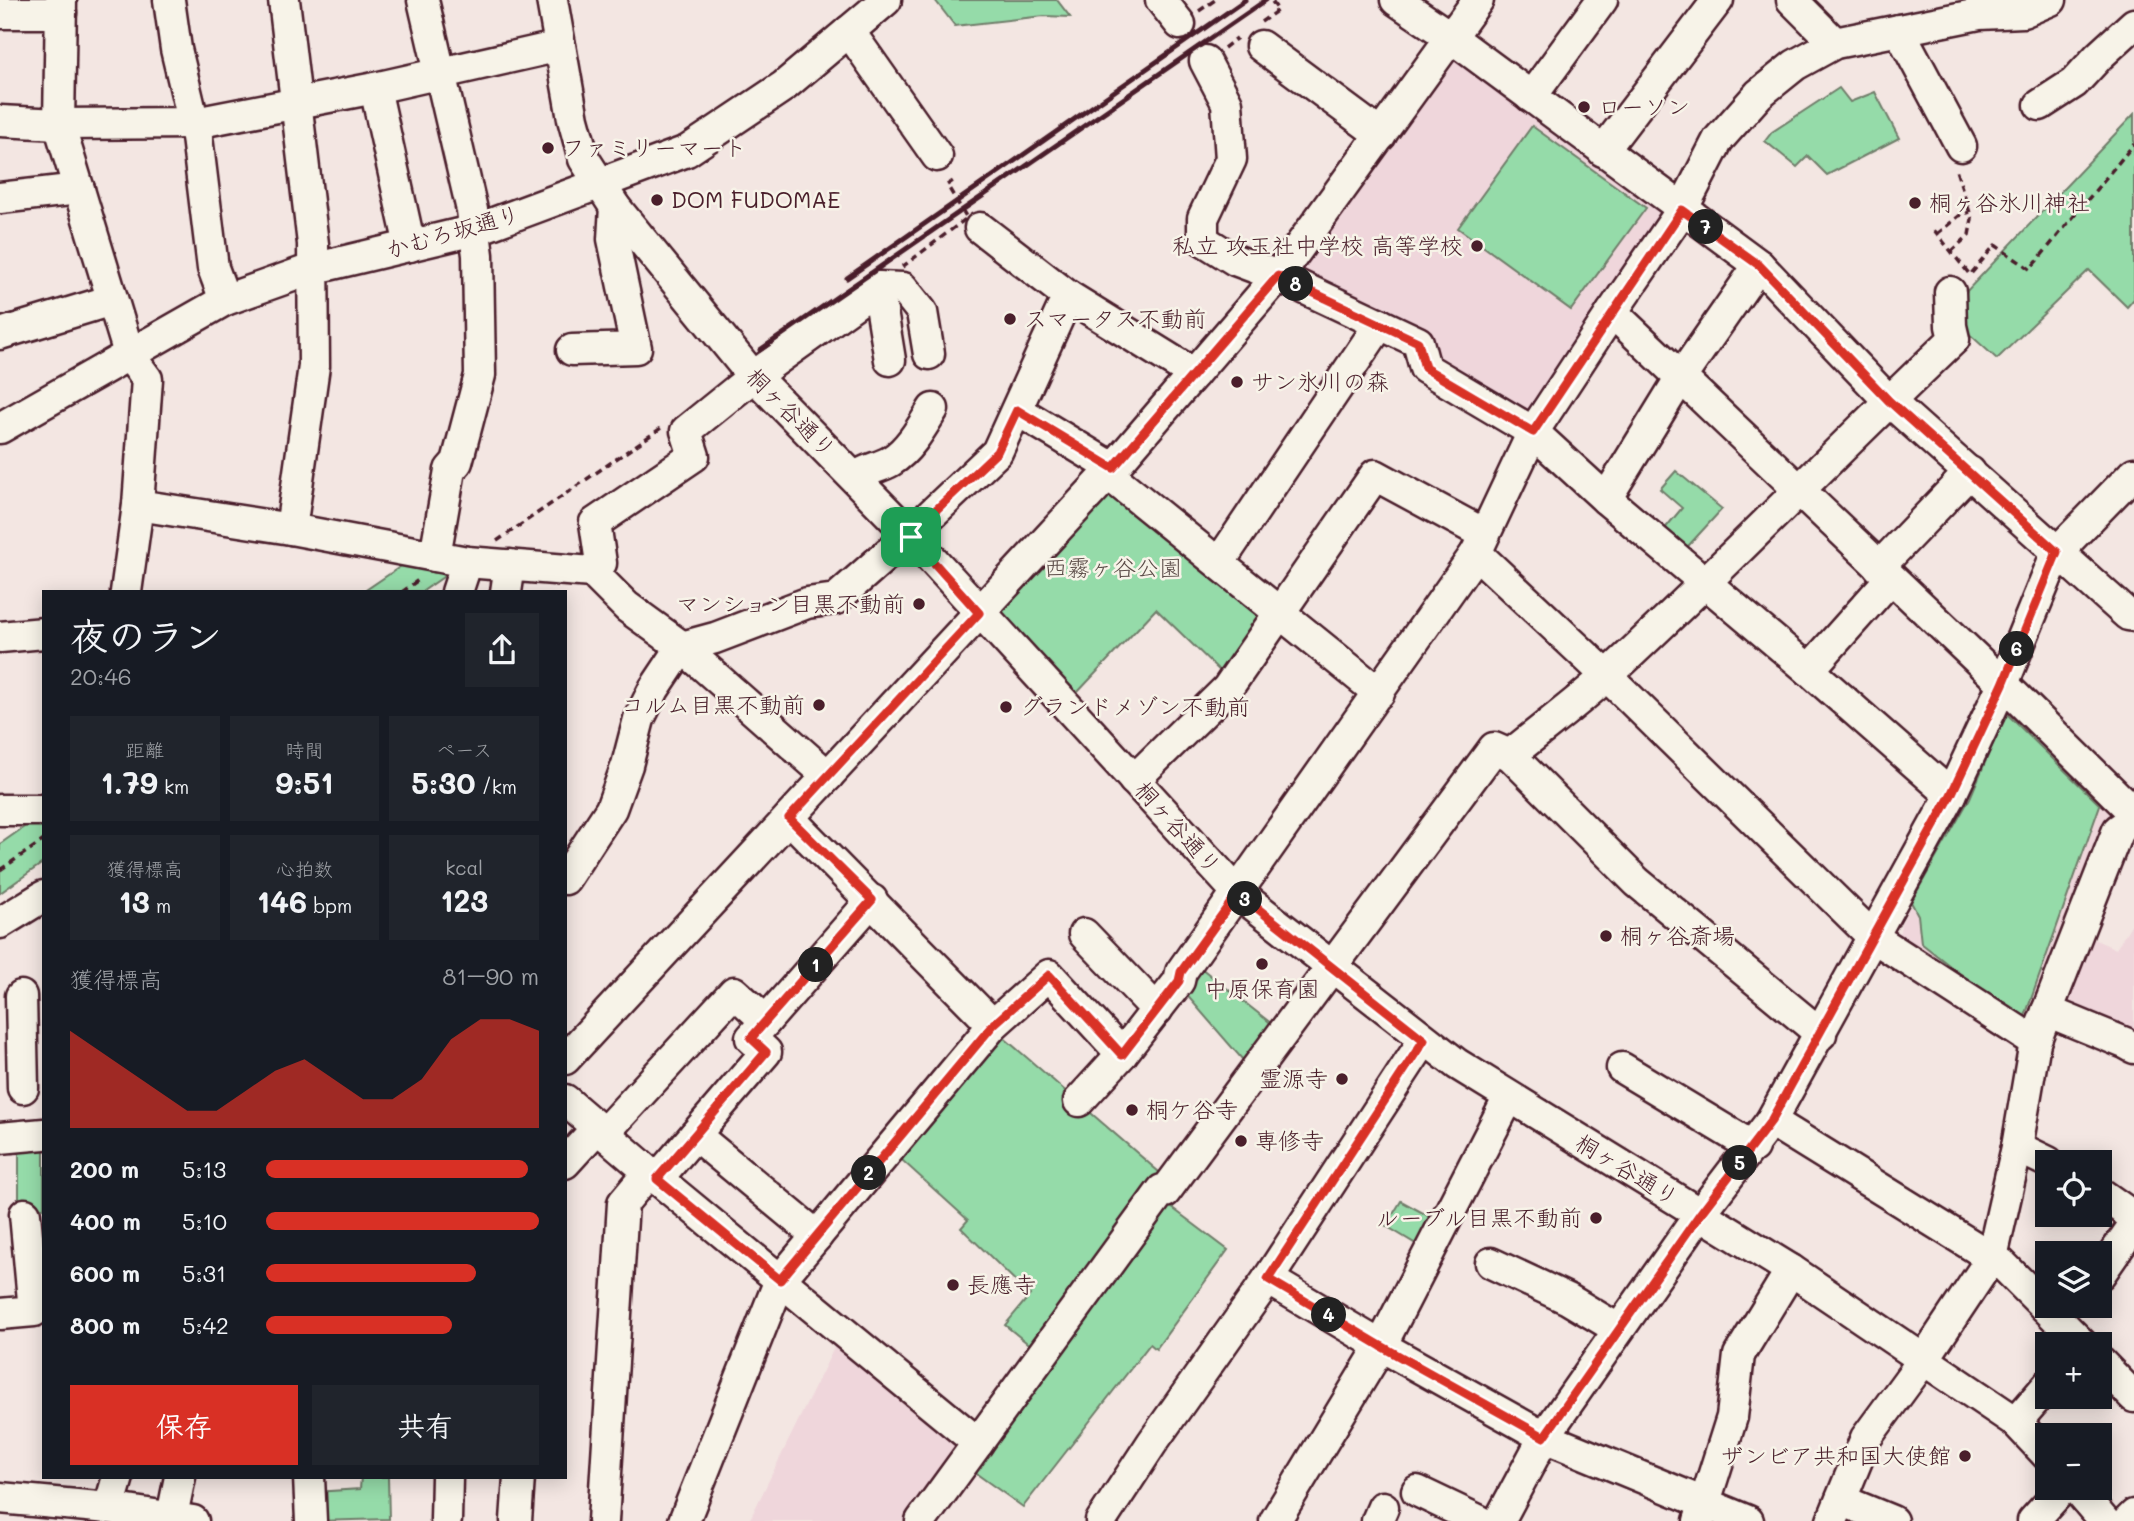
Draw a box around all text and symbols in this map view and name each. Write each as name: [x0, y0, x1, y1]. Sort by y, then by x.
place label: ローソン: [1598, 91, 1690, 121]
marker: ローソン: [1576, 99, 1592, 115]
place label: ファミリーマート: [562, 132, 746, 162]
marker: ファミリーマート: [540, 140, 556, 156]
place label: DOM FUDOMAE: [671, 184, 840, 214]
place label: 桐ヶ谷氷川神社: [1929, 187, 2090, 217]
marker: DOM FUDOMAE: [649, 192, 665, 208]
marker: 桐ヶ谷氷川神社: [1907, 195, 1923, 211]
street label: かむろ坂通り: [382, 198, 523, 264]
pin: 7: [1688, 210, 1724, 244]
text: 7: [1700, 214, 1711, 239]
place label: 私立 攻玉社中学校 高等学校: [1172, 230, 1463, 260]
marker: 私立 攻玉社中学校 高等学校: [1469, 238, 1485, 254]
pin: 8: [1278, 266, 1314, 302]
text: 8: [1290, 271, 1301, 296]
place label: スマータス不動前: [1024, 303, 1207, 333]
marker: スマータス不動前: [1002, 311, 1018, 327]
street label: 桐ヶ谷通り: [740, 361, 843, 464]
place label: サン氷川の森: [1251, 366, 1389, 396]
marker: サン氷川の森: [1229, 374, 1245, 390]
pin: [881, 507, 941, 567]
icon: arrive: [892, 518, 930, 556]
park label: 西霧ヶ谷公園: [1044, 552, 1182, 582]
place label: マンション目黒不動前: [676, 588, 905, 618]
marker: マンション目黒不動前: [911, 596, 927, 612]
text: 夜のラン: [70, 610, 222, 660]
button: share: [465, 613, 539, 687]
pin: 6: [2000, 632, 2035, 666]
text: 6: [2011, 636, 2022, 661]
text: 20:46: [70, 661, 132, 691]
place label: コルム目黒不動前: [621, 689, 805, 719]
place label: グランドメゾン不動前: [1020, 691, 1250, 721]
marker: コルム目黒不動前: [811, 697, 827, 713]
marker: グランドメゾン不動前: [998, 699, 1014, 715]
text: 距離: [126, 737, 164, 762]
text: 時間: [285, 737, 324, 762]
text: ペース: [436, 737, 492, 762]
text: 1.79: [101, 762, 158, 802]
text: 9:51: [275, 762, 334, 802]
text: 5:30: [411, 762, 476, 802]
text: km: [158, 774, 189, 799]
text: /km: [476, 774, 517, 799]
street label: 桐ヶ谷通り: [1129, 775, 1228, 880]
text: kcal: [445, 855, 483, 880]
text: 獲得標高: [107, 856, 183, 881]
text: 心拍数: [276, 856, 333, 881]
text: 123: [440, 880, 488, 920]
text: 13: [119, 881, 150, 921]
text: 146: [257, 881, 307, 921]
pin: 3: [1228, 881, 1262, 916]
text: 3: [1239, 886, 1250, 911]
text: m: [150, 893, 171, 918]
text: bpm: [307, 893, 352, 918]
place label: 桐ヶ谷斎場: [1620, 920, 1735, 950]
marker: 桐ヶ谷斎場: [1598, 928, 1614, 944]
pin: 1: [798, 948, 834, 982]
text: 1: [811, 952, 820, 977]
marker: 中原保育園: [1254, 956, 1270, 972]
text: 81–90 m: [442, 961, 539, 991]
text: 獲得標高: [70, 964, 162, 994]
place label: 中原保育園: [1205, 973, 1320, 1003]
place label: 霊源寺: [1259, 1063, 1328, 1093]
marker: 霊源寺: [1334, 1071, 1350, 1087]
place label: 桐ケ谷寺: [1146, 1094, 1238, 1124]
marker: 桐ケ谷寺: [1124, 1102, 1140, 1118]
place label: 専修寺: [1255, 1125, 1324, 1155]
street label: 桐ヶ谷通り: [1571, 1127, 1685, 1212]
marker: 専修寺: [1233, 1133, 1249, 1149]
pin: 5: [1722, 1146, 1758, 1180]
text: 5: [1734, 1150, 1745, 1175]
map controls: [2035, 1150, 2112, 1500]
button: locate: [2035, 1150, 2112, 1227]
text: 200 m: [70, 1154, 139, 1184]
text: 5:13: [182, 1154, 226, 1184]
pin: 2: [852, 1156, 886, 1190]
text: 2: [863, 1160, 874, 1185]
place label: ルーブル目黒不動前: [1376, 1202, 1582, 1232]
text: 400 m: [70, 1206, 141, 1236]
text: 5:10: [182, 1206, 227, 1236]
marker: ルーブル目黒不動前: [1588, 1210, 1604, 1226]
button: layers: [2035, 1241, 2112, 1318]
text: 600 m: [70, 1258, 140, 1288]
text: 5:31: [182, 1258, 226, 1288]
place label: 長應寺: [967, 1269, 1036, 1299]
marker: 長應寺: [945, 1277, 961, 1293]
pin: 4: [1312, 1298, 1346, 1332]
text: 4: [1322, 1302, 1335, 1327]
text: 800 m: [70, 1310, 140, 1340]
text: 5:42: [182, 1310, 229, 1340]
button: +: [2035, 1332, 2112, 1409]
button: 保存: [70, 1385, 298, 1465]
button: 共有: [312, 1385, 539, 1465]
button: −: [2035, 1423, 2112, 1500]
place label: ザンビア共和国大使館: [1721, 1440, 1951, 1470]
marker: ザンビア共和国大使館: [1957, 1448, 1973, 1464]

